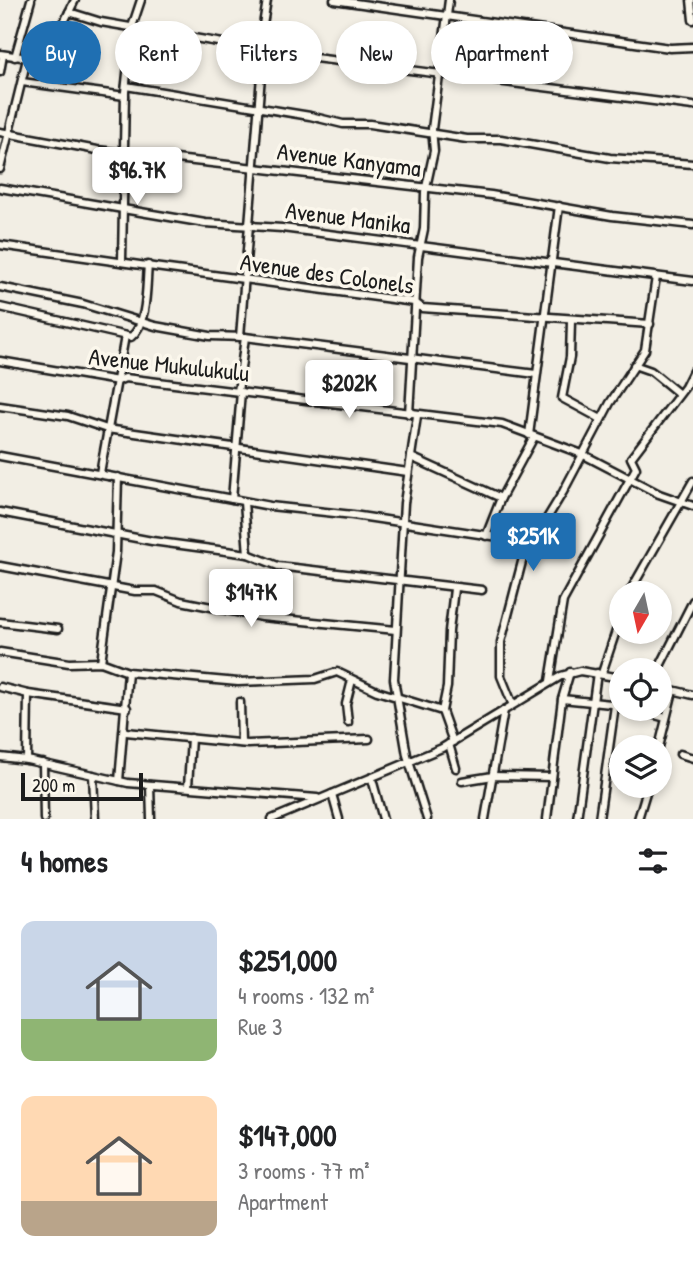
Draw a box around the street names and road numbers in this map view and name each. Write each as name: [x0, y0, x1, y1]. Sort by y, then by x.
street label: Avenue Kanyama: [275, 134, 423, 184]
street label: Avenue Manika: [284, 193, 412, 241]
street label: Avenue des Colonels: [238, 245, 416, 301]
street label: Avenue Mukulukulu: [87, 340, 251, 388]

